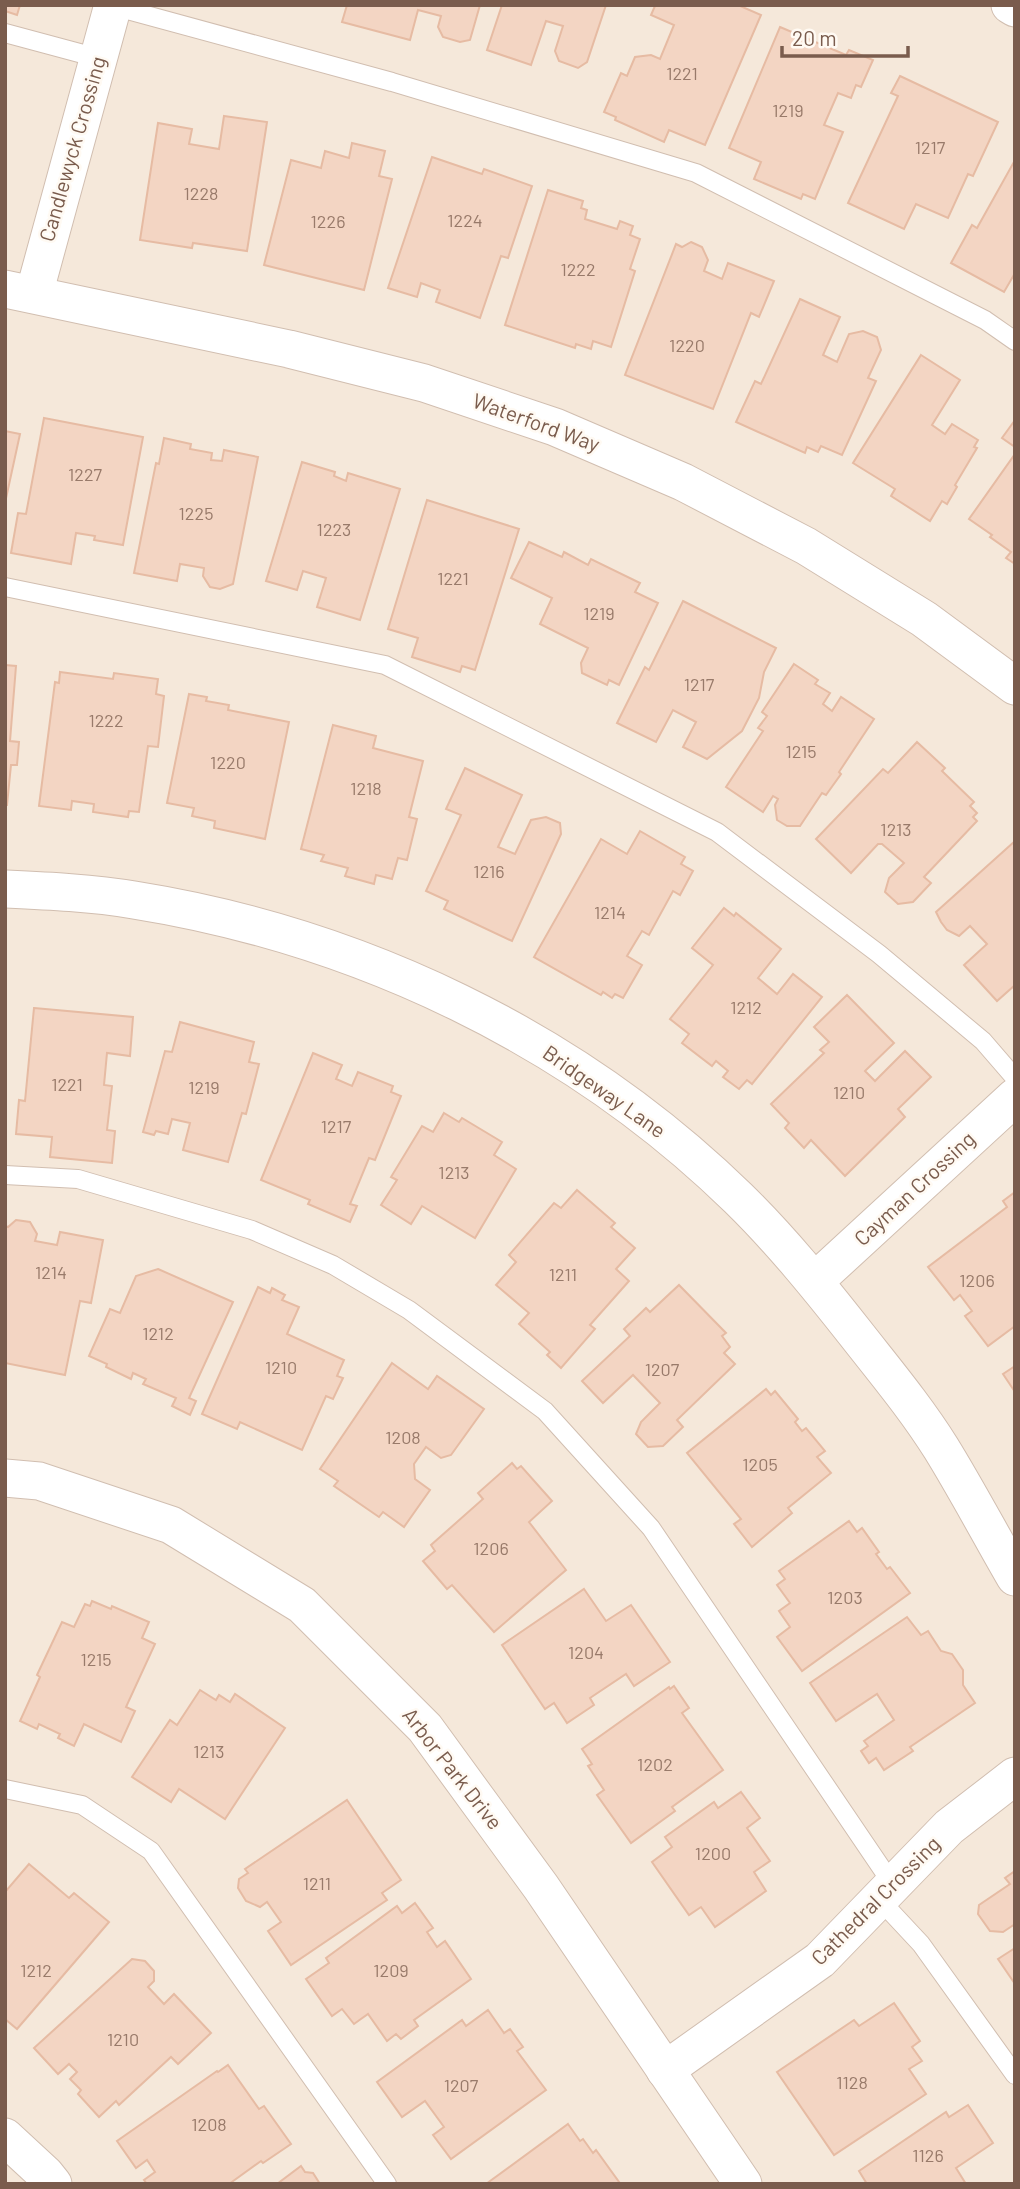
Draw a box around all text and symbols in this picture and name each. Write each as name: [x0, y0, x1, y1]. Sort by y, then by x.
scale bar: [782, 14, 908, 58]
text: 20 m: [792, 25, 837, 50]
street label: Candlewyck Crossing: [33, 53, 110, 244]
house number: 1221: [666, 62, 698, 84]
house number: 1219: [772, 99, 804, 121]
house number: 1217: [915, 136, 946, 158]
house number: 1228: [184, 182, 218, 204]
house number: 1224: [447, 209, 483, 231]
house number: 1226: [311, 210, 345, 232]
house number: 1222: [560, 258, 596, 280]
house number: 1220: [669, 334, 705, 356]
street label: Waterford Way: [470, 387, 604, 456]
house number: 1227: [68, 463, 103, 485]
house number: 1225: [179, 502, 213, 524]
house number: 1223: [317, 518, 351, 540]
house number: 1221: [437, 567, 469, 589]
house number: 1219: [583, 602, 615, 624]
house number: 1217: [684, 673, 715, 695]
house number: 1222: [88, 709, 124, 731]
house number: 1215: [785, 740, 817, 762]
house number: 1220: [210, 751, 246, 773]
house number: 1218: [350, 777, 382, 799]
house number: 1213: [880, 818, 912, 840]
house number: 1216: [473, 860, 505, 882]
house number: 1214: [594, 901, 626, 923]
house number: 1212: [730, 996, 762, 1018]
street label: Bridgeway Lane: [539, 1039, 671, 1142]
house number: 1221: [51, 1073, 83, 1095]
house number: 1219: [188, 1076, 220, 1098]
house number: 1210: [833, 1081, 865, 1103]
house number: 1217: [321, 1115, 352, 1137]
street label: Cayman Crossing: [848, 1126, 980, 1250]
house number: 1213: [438, 1161, 470, 1183]
house number: 1214: [35, 1261, 67, 1283]
house number: 1211: [549, 1263, 577, 1285]
house number: 1206: [959, 1269, 995, 1291]
house number: 1212: [142, 1322, 174, 1344]
house number: 1210: [265, 1356, 297, 1378]
house number: 1207: [645, 1358, 680, 1380]
house number: 1208: [385, 1426, 421, 1448]
house number: 1205: [742, 1453, 778, 1475]
house number: 1206: [473, 1537, 509, 1559]
house number: 1203: [827, 1586, 863, 1608]
house number: 1204: [568, 1641, 604, 1663]
house number: 1215: [80, 1648, 112, 1670]
street label: Arbor Park Drive: [398, 1702, 508, 1834]
house number: 1213: [193, 1740, 225, 1762]
house number: 1202: [637, 1753, 673, 1775]
street label: Cathedral Crossing: [805, 1830, 944, 1969]
house number: 1200: [695, 1842, 731, 1864]
house number: 1211: [303, 1872, 331, 1894]
house number: 1212: [20, 1959, 52, 1981]
house number: 1209: [373, 1959, 409, 1981]
house number: 1210: [107, 2028, 139, 2050]
house number: 1128: [836, 2071, 868, 2093]
house number: 1207: [444, 2074, 479, 2096]
house number: 1208: [191, 2113, 227, 2135]
house number: 1126: [912, 2144, 944, 2166]

